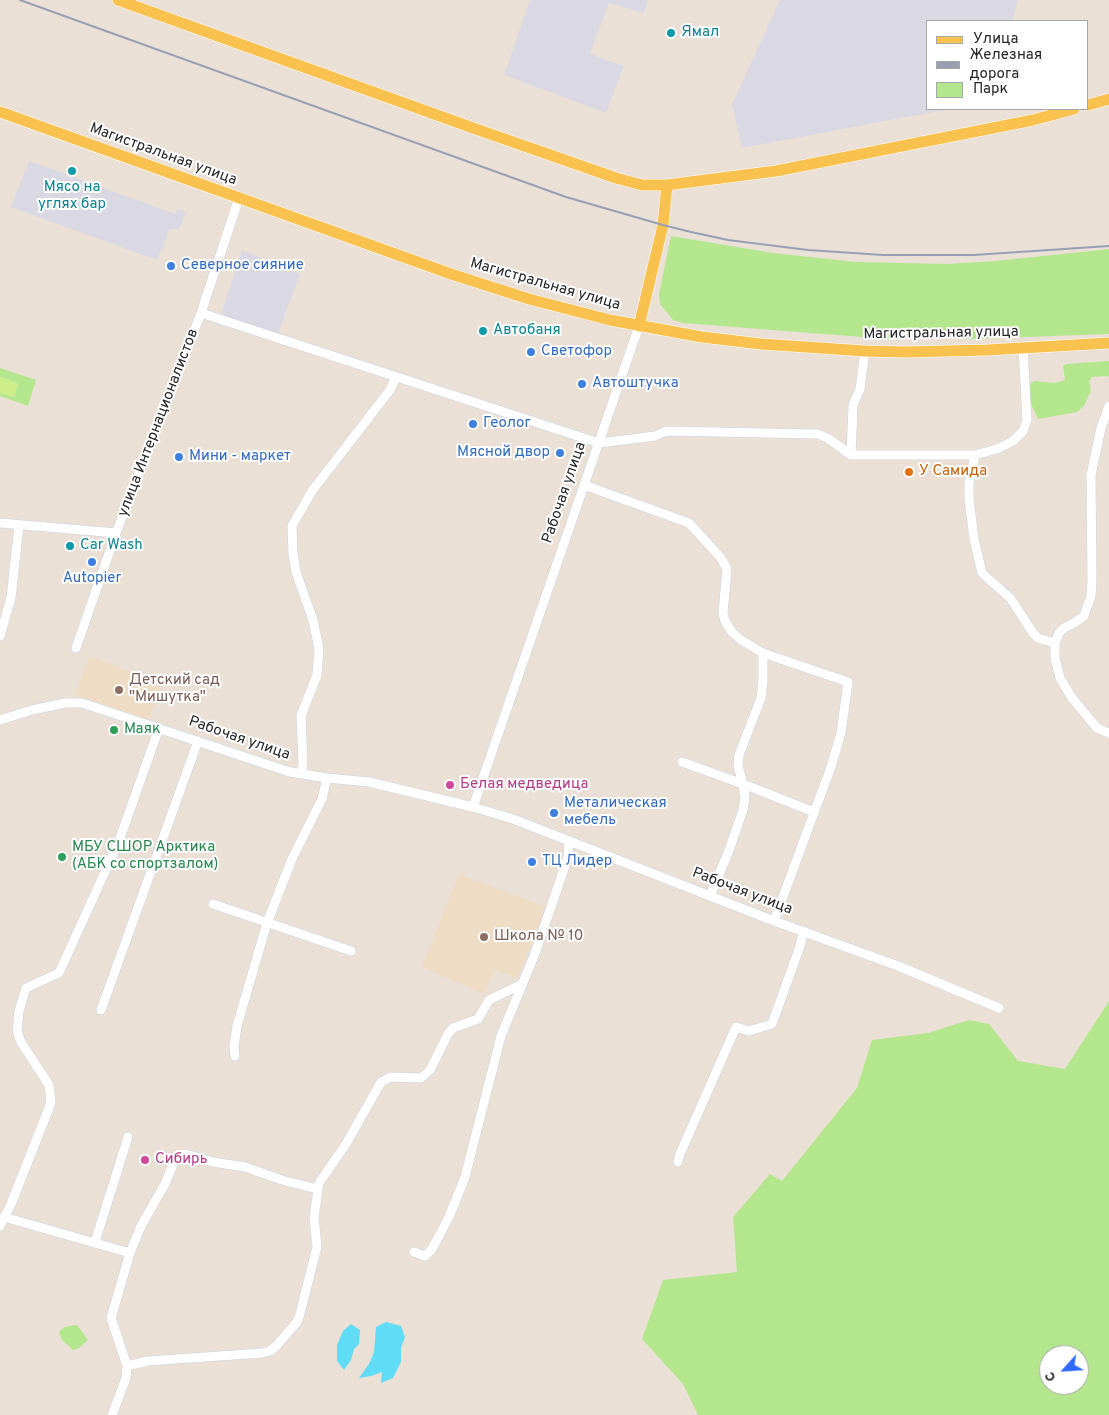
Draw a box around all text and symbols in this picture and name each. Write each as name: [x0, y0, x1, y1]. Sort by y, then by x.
legend: [926, 20, 1089, 110]
place label: Ямал: [681, 24, 719, 42]
marker: Ямал: [665, 27, 677, 39]
text: Улица: [973, 30, 1018, 49]
text: Железная дорога: [970, 46, 1042, 84]
text: Парк: [973, 80, 1008, 99]
street label: Магистральная улица: [87, 120, 239, 190]
marker: Мясо на углях бар: [66, 165, 78, 177]
place label: Мясо на углях бар: [38, 179, 106, 214]
street label: Магистральная улица: [468, 255, 622, 315]
place label: Северное сияние: [181, 257, 304, 275]
marker: Северное сияние: [165, 260, 177, 272]
place label: Автобаня: [493, 322, 561, 340]
street label: Магистральная улица: [863, 324, 1019, 344]
marker: Автобаня: [477, 325, 489, 337]
street label: улица Интернационалистов: [115, 326, 203, 520]
place label: Светофор: [541, 343, 612, 361]
marker: Светофор: [525, 346, 537, 358]
place label: Автоштучка: [592, 375, 679, 393]
marker: Автоштучка: [576, 378, 588, 390]
place label: Геолог: [483, 415, 531, 433]
marker: Геолог: [467, 418, 479, 430]
street label: Рабочая улица: [539, 440, 591, 546]
place label: Мясной двор: [457, 444, 550, 462]
marker: Мясной двор: [554, 447, 566, 459]
place label: Мини - маркет: [189, 448, 291, 466]
marker: Мини - маркет: [173, 451, 185, 463]
place label: У Самида: [919, 463, 987, 481]
marker: У Самида: [903, 466, 915, 478]
place label: Car Wash: [80, 537, 143, 555]
marker: Car Wash: [64, 540, 76, 552]
marker: Autopier: [86, 556, 98, 568]
place label: Autopier: [63, 570, 121, 588]
place label: Детский сад "Мишутка": [129, 672, 220, 707]
marker: Детский сад "Мишутка": [113, 684, 125, 696]
street label: Рабочая улица: [186, 713, 292, 765]
place label: Маяк: [124, 721, 161, 739]
marker: Маяк: [108, 724, 120, 736]
place label: Белая медведица: [460, 776, 588, 794]
marker: Белая медведица: [444, 779, 456, 791]
place label: Металическая мебель: [564, 795, 667, 830]
marker: Металическая мебель: [548, 807, 560, 819]
place label: МБУ СШОР Арктика (АБК со спортзалом): [72, 839, 218, 874]
marker: МБУ СШОР Арктика (АБК со спортзалом): [56, 851, 68, 863]
place label: ТЦ Лидер: [542, 853, 612, 871]
marker: ТЦ Лидер: [526, 856, 538, 868]
street label: Рабочая улица: [689, 865, 795, 919]
place label: Школа № 10: [494, 928, 583, 946]
marker: Школа № 10: [478, 931, 490, 943]
place label: Сибирь: [155, 1151, 207, 1169]
marker: Сибирь: [139, 1154, 151, 1166]
north arrow: [1039, 1345, 1089, 1395]
text: С: [1041, 1369, 1061, 1384]

